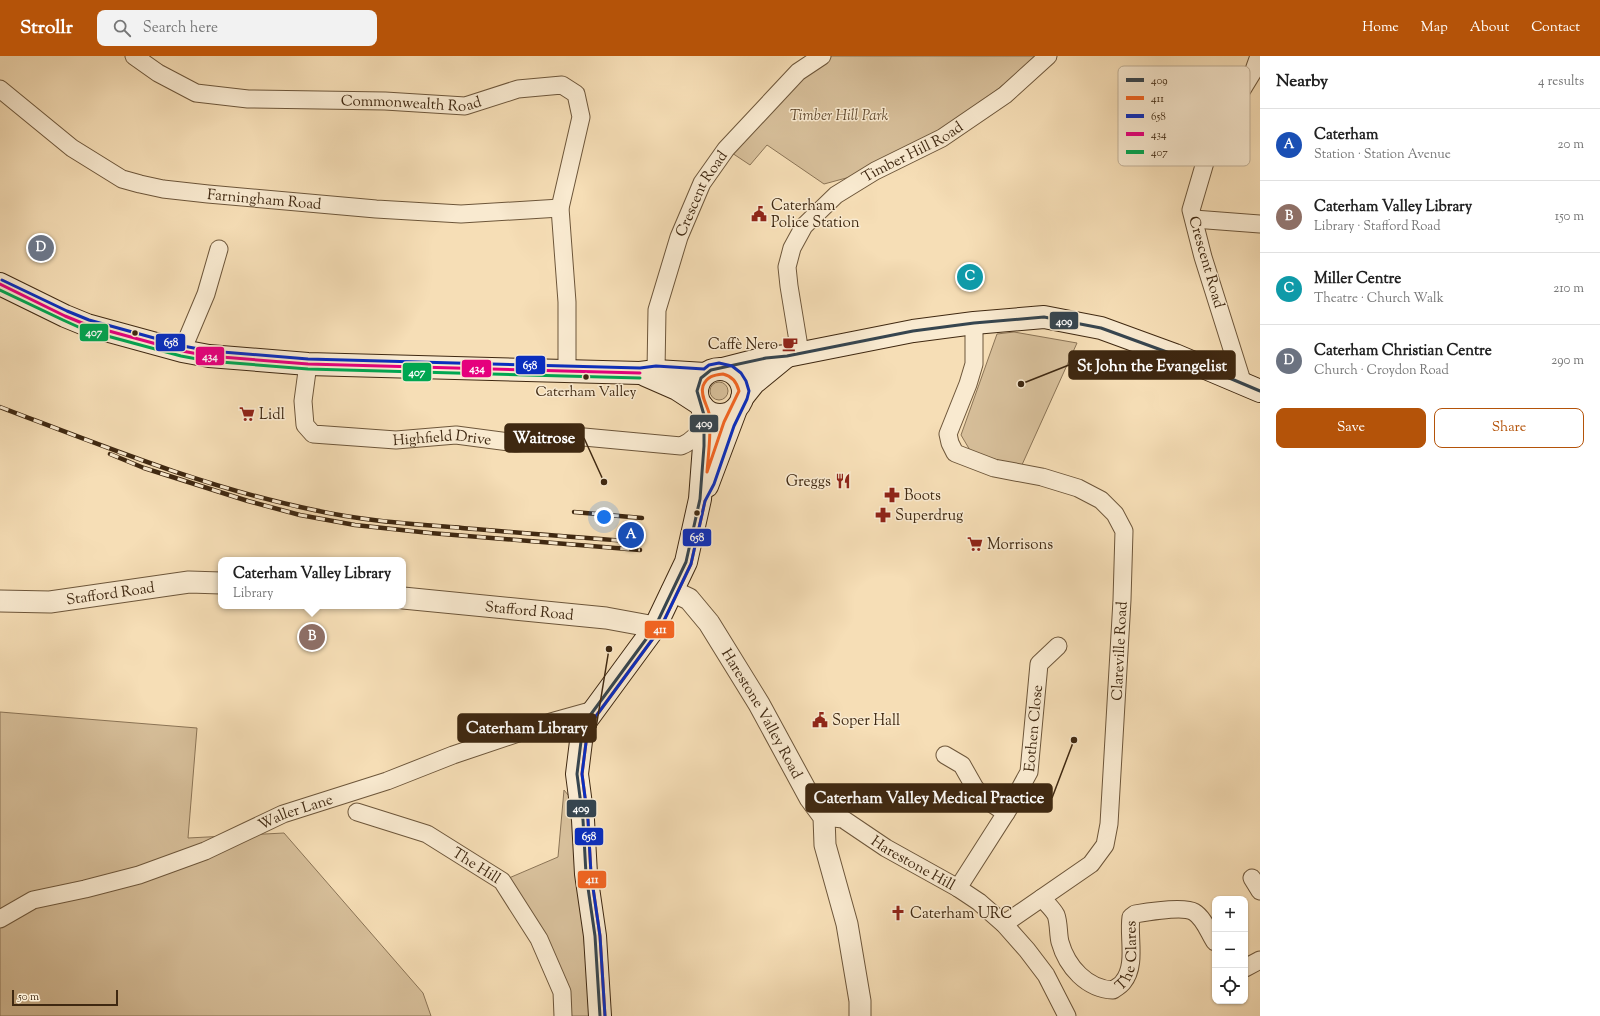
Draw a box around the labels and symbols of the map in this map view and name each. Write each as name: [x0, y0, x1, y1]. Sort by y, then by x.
legend: [1118, 66, 1250, 166]
text: 409: [1151, 73, 1168, 89]
street label: Commonwealth Road: [341, 91, 485, 118]
text: 411: [1151, 91, 1164, 107]
park label: Timber Hill Park: [790, 106, 889, 127]
text: 658: [1151, 109, 1166, 125]
street label: Timber Hill Road: [858, 117, 968, 189]
text: 434: [1151, 127, 1167, 143]
text: 407: [1151, 145, 1168, 161]
street label: Crescent Road: [671, 147, 734, 241]
street label: Farningham Road: [206, 185, 323, 216]
place label: Caterham Police Station: [771, 196, 860, 234]
public building icon: Caterham Police Station: [750, 205, 768, 223]
street label: Crescent Road: [1182, 214, 1229, 311]
pin: D: [28, 233, 54, 263]
pin: C: [957, 262, 983, 292]
line badge: 409: [1049, 311, 1079, 330]
text: 409: [1055, 314, 1073, 330]
line badge: 407: [79, 323, 109, 342]
text: 407: [85, 325, 103, 341]
unlabelled marker: [130, 328, 140, 338]
line badge: 658: [155, 333, 186, 352]
text: 658: [164, 335, 179, 351]
place label: Caffè Nero: [708, 335, 778, 356]
cafe icon: Caffè Nero: [781, 335, 799, 353]
line badge: 434: [195, 346, 225, 366]
text: 434: [201, 349, 218, 365]
callout: St John the Evangelist: [1069, 351, 1235, 379]
line badge: 658: [515, 355, 546, 375]
text: St John the Evangelist: [1077, 356, 1228, 379]
text: 658: [523, 358, 538, 374]
line badge: 434: [461, 359, 492, 378]
text: 434: [468, 361, 485, 377]
line badge: 407: [402, 362, 432, 382]
text: 407: [408, 365, 426, 381]
marker: Caterham Valley: [581, 372, 591, 382]
place label: Caterham Valley: [535, 383, 637, 403]
supermarket icon: Lidl: [238, 405, 256, 423]
place label: Lidl: [259, 405, 285, 426]
line badge: 409: [689, 414, 719, 433]
text: 409: [695, 416, 713, 432]
callout: Waitrose: [505, 424, 584, 452]
street label: Highfield Drive: [392, 426, 493, 452]
text: Waitrose: [513, 428, 576, 451]
place label: Greggs: [786, 472, 831, 493]
restaurant icon: Greggs: [834, 472, 852, 490]
pharmacy icon: Boots: [883, 486, 901, 504]
place label: Boots: [904, 486, 941, 507]
pharmacy icon: Superdrug: [874, 506, 892, 524]
place label: Superdrug: [895, 506, 963, 527]
your location: [594, 507, 614, 527]
unlabelled marker: [692, 508, 702, 518]
pin: A: [618, 520, 644, 550]
line badge: 658: [682, 528, 712, 547]
text: 658: [690, 530, 705, 546]
supermarket icon: Morrisons: [966, 535, 984, 553]
place label: Morrisons: [987, 535, 1053, 556]
street label: Stafford Road: [65, 578, 157, 612]
street label: Stafford Road: [484, 597, 575, 627]
street label: Clareville Road: [1107, 600, 1134, 701]
line badge: 411: [644, 620, 675, 639]
pin: B: [299, 622, 325, 652]
text: 411: [652, 622, 667, 638]
street label: Harestone Valley Road: [715, 645, 807, 783]
street label: Eothen Close: [1020, 684, 1049, 773]
public building icon: Soper Hall: [811, 711, 829, 729]
place label: Soper Hall: [832, 711, 900, 732]
callout: Caterham Library: [458, 714, 596, 742]
text: Caterham Library: [466, 718, 588, 741]
callout: Caterham Valley Medical Practice: [806, 784, 1052, 812]
text: Caterham Valley Medical Practice: [814, 788, 1045, 811]
street label: Waller Lane: [255, 790, 336, 836]
line badge: 409: [566, 799, 597, 818]
text: 409: [572, 801, 590, 817]
line badge: 658: [574, 827, 604, 846]
text: 658: [582, 829, 597, 845]
street label: Harestone Hill: [866, 832, 959, 896]
street label: The Hill: [447, 843, 504, 890]
line badge: 411: [577, 870, 607, 889]
text: 411: [584, 872, 599, 888]
church icon: Caterham URC: [889, 904, 907, 922]
place label: Caterham URC: [910, 904, 1012, 925]
street label: The Clares: [1111, 920, 1143, 996]
scale bar: [12, 988, 118, 1007]

